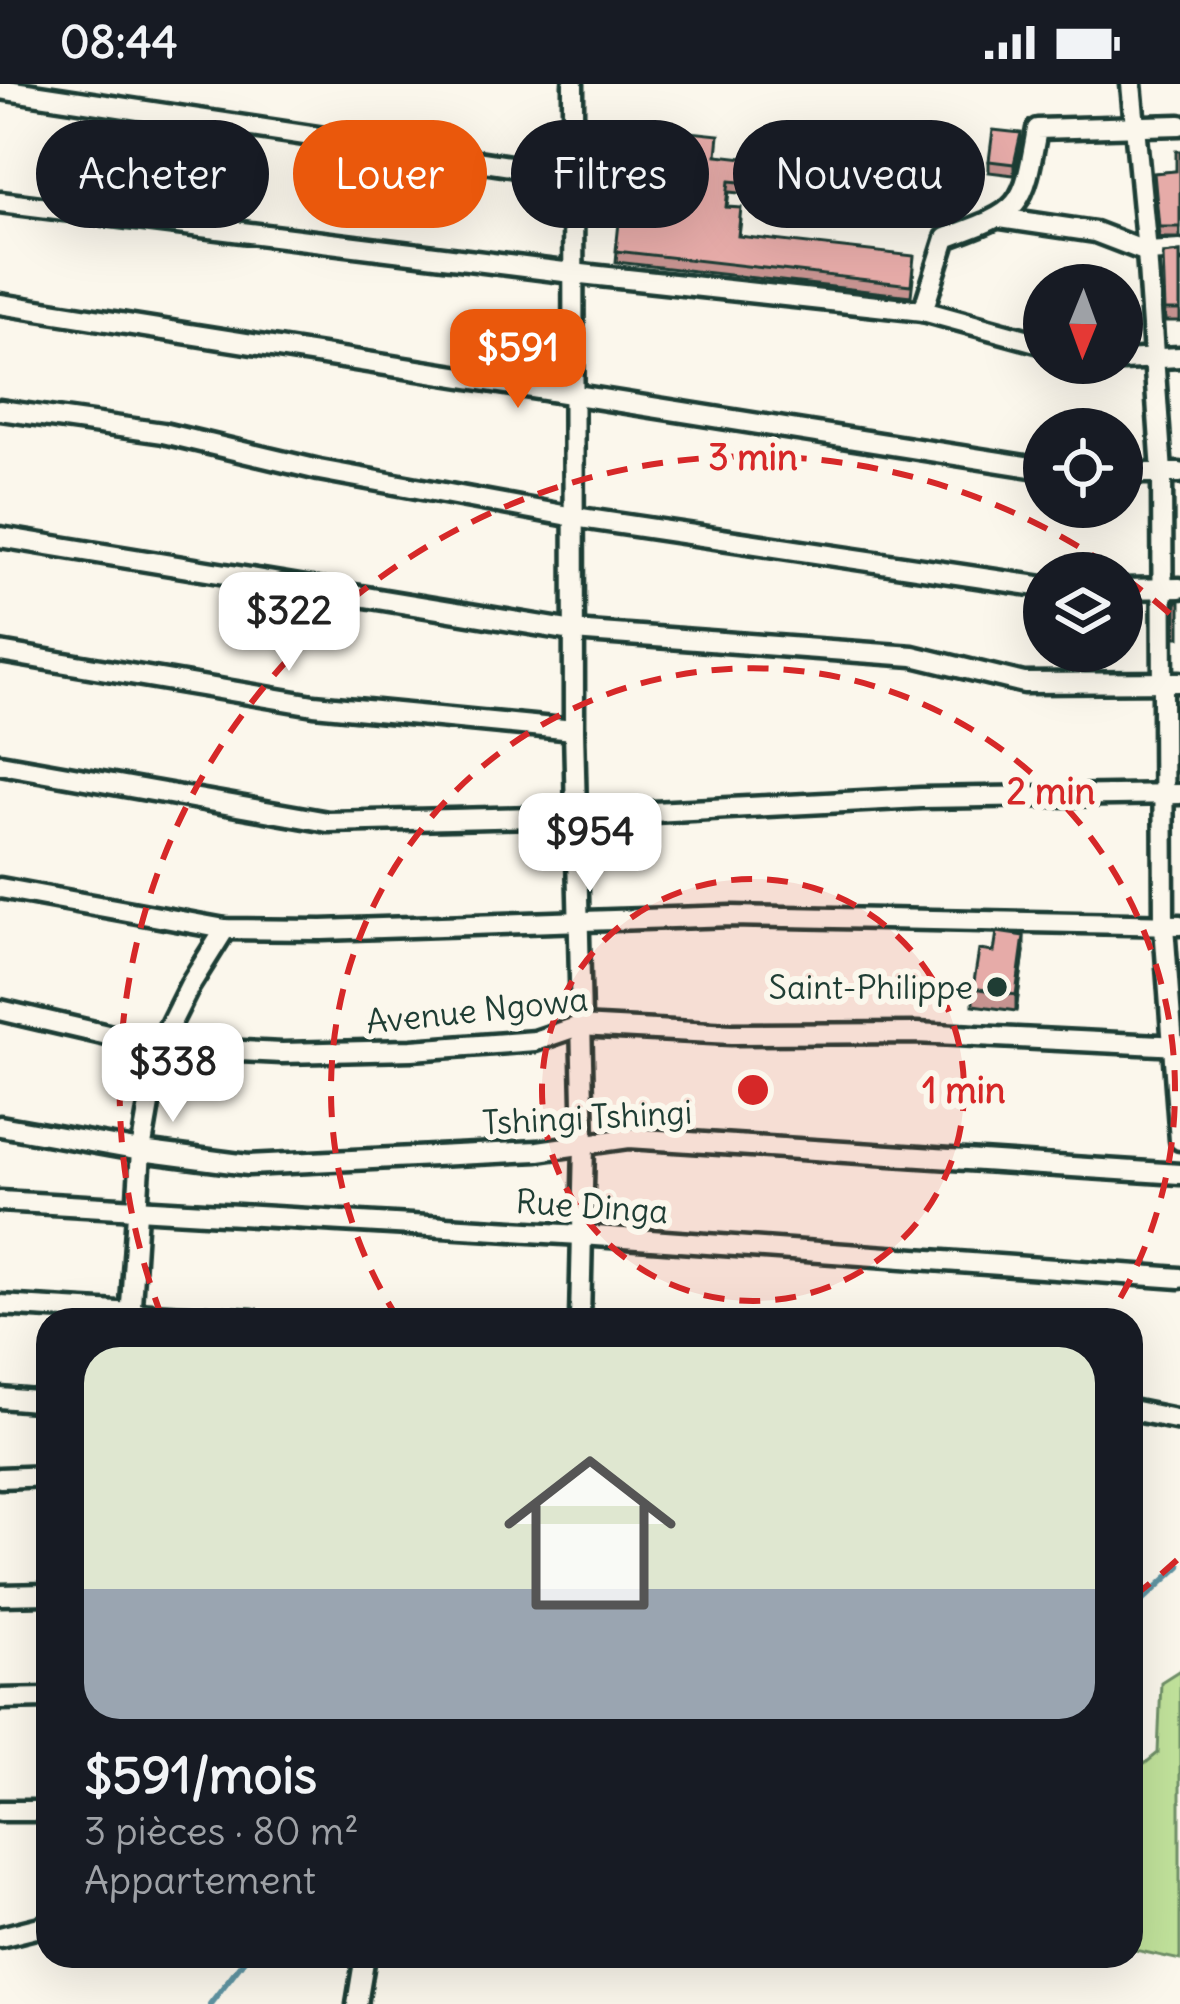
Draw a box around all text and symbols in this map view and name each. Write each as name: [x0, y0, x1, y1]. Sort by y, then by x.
text: 08:44: [60, 14, 178, 70]
chip: Acheter: [36, 120, 269, 228]
chip: Louer: [293, 120, 487, 228]
chip: Filtres: [511, 120, 709, 228]
chip: Nouveau: [733, 120, 985, 228]
north arrow: [1023, 264, 1143, 384]
map controls: [1023, 264, 1143, 672]
pin: $591: [447, 309, 589, 411]
text: $591: [477, 323, 559, 372]
button: locate: [1023, 408, 1143, 528]
text: 3 min: [708, 435, 798, 480]
button: layers: [1023, 552, 1143, 672]
pin: $322: [218, 572, 360, 674]
text: $322: [246, 586, 332, 635]
text: 2 min: [1007, 769, 1096, 814]
pin: $954: [519, 793, 661, 895]
text: $954: [546, 807, 635, 856]
place label: Saint-Philippe: [769, 966, 973, 1008]
marker: Saint-Philippe: [984, 974, 1010, 1000]
street label: Avenue Ngowa: [364, 977, 590, 1043]
pin: $338: [102, 1023, 244, 1125]
text: $338: [129, 1037, 217, 1086]
text: 1 min: [922, 1068, 1006, 1113]
centre of rings: [732, 1069, 774, 1111]
street label: Tshingi Tshingi: [481, 1091, 693, 1143]
street label: Rue Dinga: [514, 1180, 670, 1232]
icon: home: [482, 1425, 698, 1641]
text: $591/mois: [84, 1743, 317, 1807]
text: 3 pièces · 80 m²: [84, 1807, 359, 1856]
text: Appartement: [84, 1856, 316, 1905]

